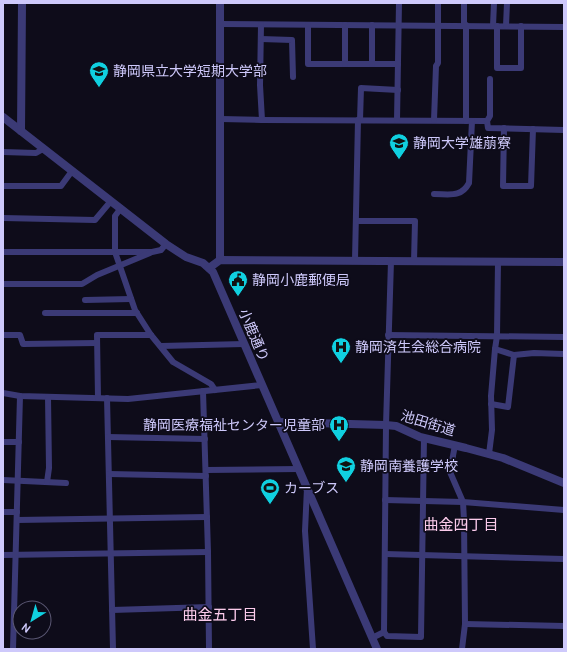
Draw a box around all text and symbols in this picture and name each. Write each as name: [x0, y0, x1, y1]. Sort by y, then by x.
school or university icon: 静岡県立大学短期大学部: [88, 60, 110, 88]
place label: 静岡県立大学短期大学部: [113, 62, 267, 80]
school or university icon: 静岡大学雄萠寮: [388, 132, 410, 160]
place label: 静岡大学雄萠寮: [413, 134, 511, 152]
public building icon: 静岡小鹿郵便局: [227, 269, 249, 297]
place label: 静岡小鹿郵便局: [252, 271, 350, 289]
street label: 小鹿通り: [235, 306, 273, 364]
hospital icon: 静岡済生会総合病院: [330, 336, 352, 364]
place label: 静岡済生会総合病院: [355, 338, 481, 356]
street label: 池田街道: [399, 406, 457, 440]
hospital icon: 静岡医療福祉センター児童部: [328, 414, 350, 442]
place label: 静岡医療福祉センター児童部: [143, 416, 325, 434]
school or university icon: 静岡南養護学校: [335, 455, 357, 483]
place label: 静岡南養護学校: [360, 457, 458, 475]
sports icon: カーブス: [259, 477, 281, 505]
place label: カーブス: [284, 479, 339, 497]
district label: 曲金四丁目: [423, 516, 499, 534]
north arrow: [12, 600, 52, 640]
district label: 曲金五丁目: [182, 606, 258, 624]
text: N: [19, 620, 33, 636]

